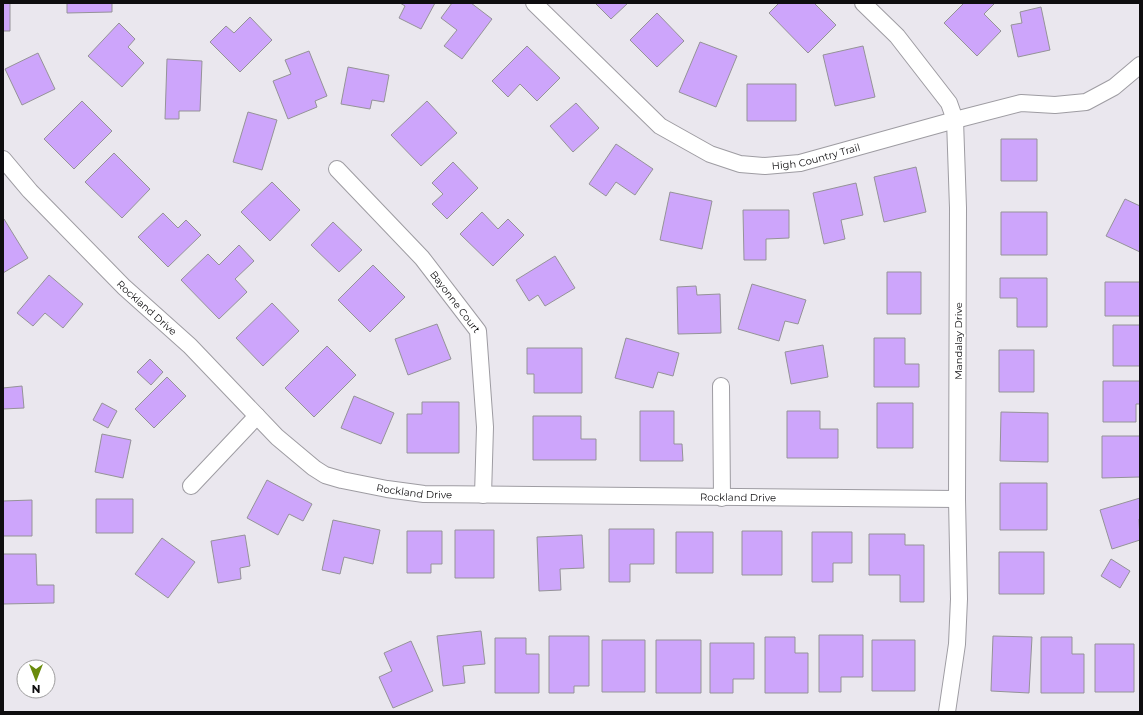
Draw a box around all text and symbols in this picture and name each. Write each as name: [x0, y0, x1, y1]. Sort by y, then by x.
street label: High Country Trail: [771, 141, 862, 172]
street label: Bayonne Court: [427, 268, 483, 336]
street label: Rockland Drive: [114, 278, 179, 338]
street label: Mandalay Drive: [952, 302, 965, 380]
street label: Rockland Drive: [375, 481, 452, 501]
street label: Rockland Drive: [700, 491, 776, 504]
north arrow: [16, 659, 56, 699]
text: N: [32, 682, 40, 696]

